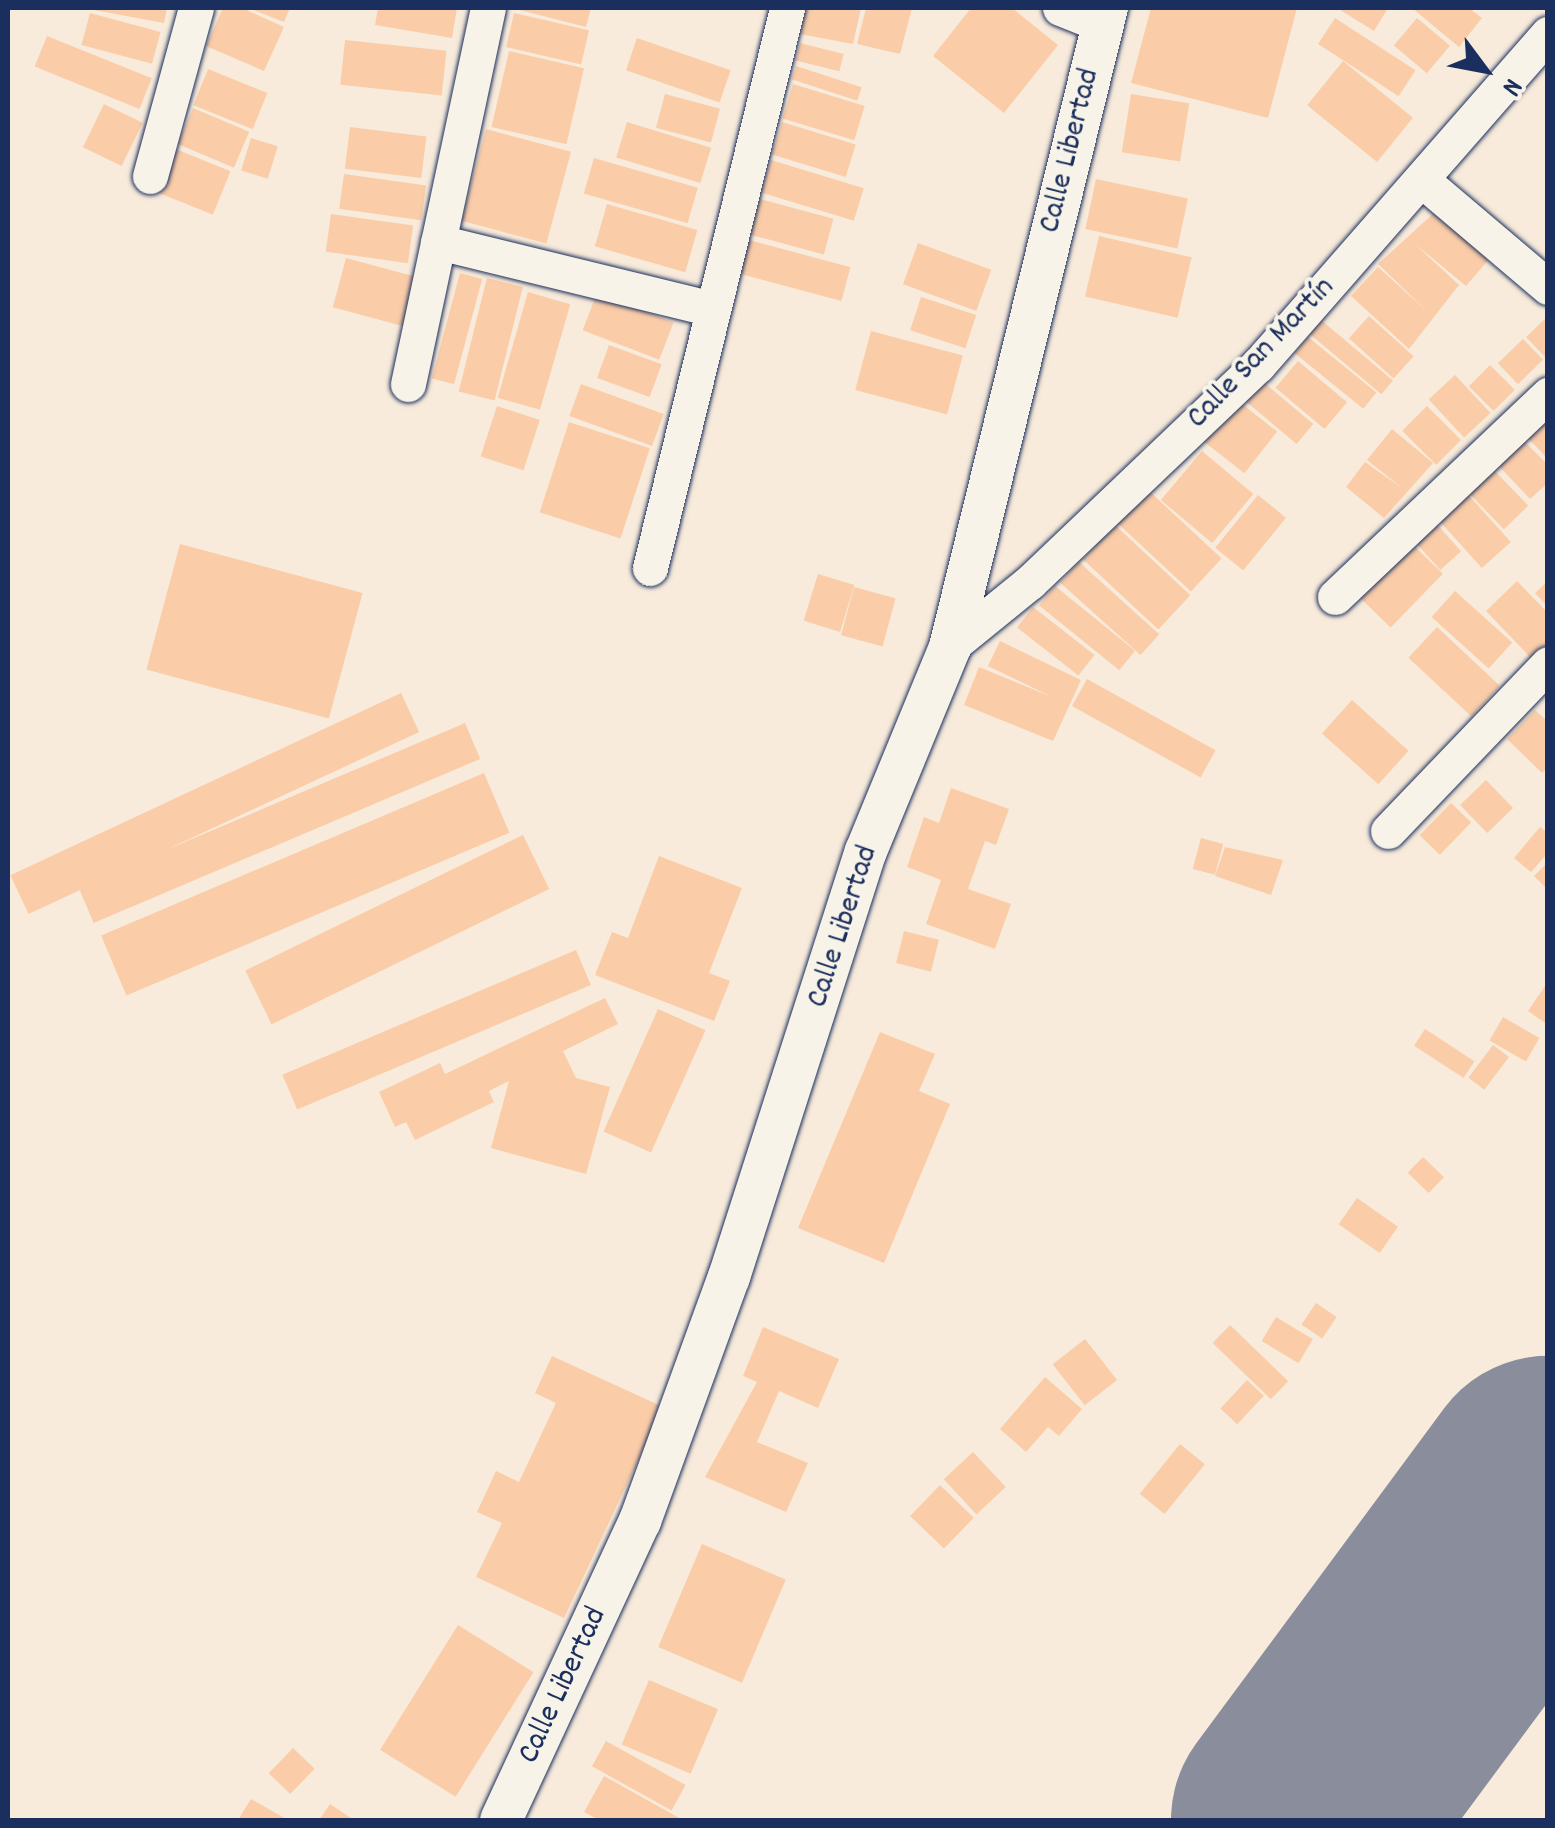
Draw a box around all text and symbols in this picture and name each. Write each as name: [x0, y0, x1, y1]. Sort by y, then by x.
north arrow: [1435, 20, 1535, 120]
street label: Calle Libertad: [1032, 65, 1110, 237]
text: N: [1490, 69, 1531, 102]
street label: Calle San Martín: [1180, 270, 1344, 438]
street label: Calle Libertad: [800, 841, 888, 1013]
street label: Calle Libertad: [511, 1602, 617, 1770]

